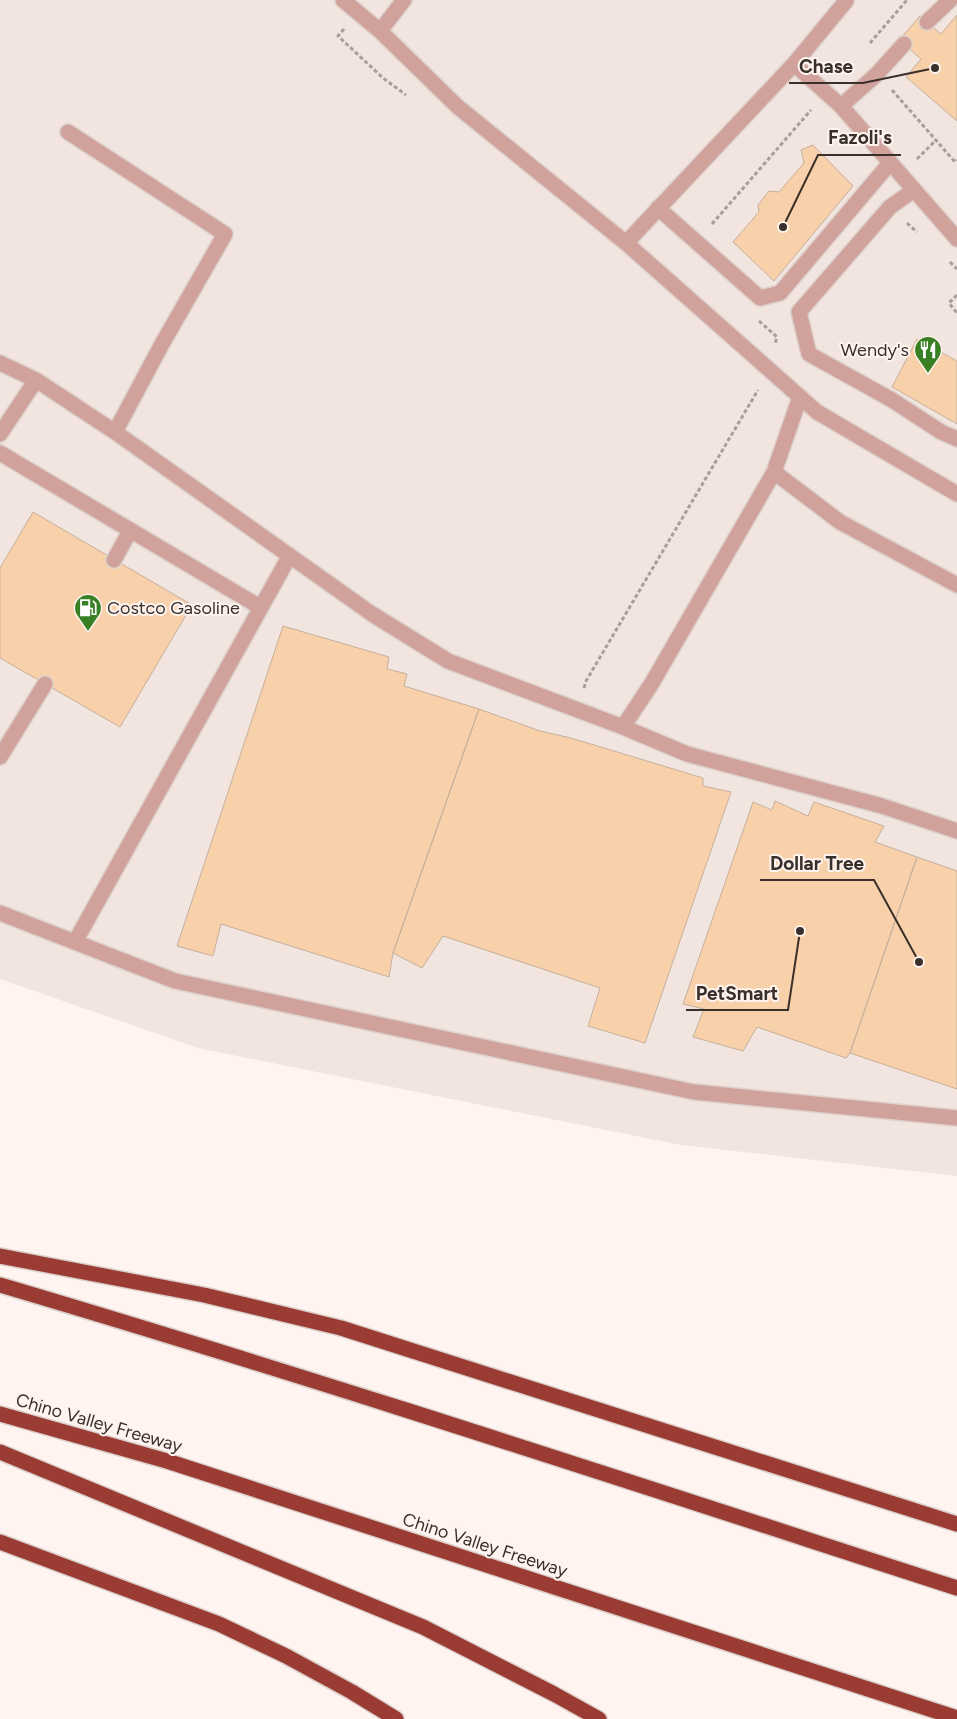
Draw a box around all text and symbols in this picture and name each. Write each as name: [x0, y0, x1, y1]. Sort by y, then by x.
callout: Chase: [789, 49, 863, 83]
text: Chase: [799, 55, 854, 78]
callout: Fazoli's: [818, 121, 901, 155]
text: Fazoli's: [828, 126, 892, 149]
restaurant icon: Wendy's: [913, 335, 943, 374]
place label: Wendy's: [841, 339, 909, 361]
fuel station icon: Costco Gasoline: [73, 593, 103, 632]
place label: Costco Gasoline: [107, 597, 240, 619]
callout: Dollar Tree: [760, 846, 874, 880]
text: Dollar Tree: [770, 852, 865, 875]
callout: PetSmart: [686, 976, 788, 1010]
text: PetSmart: [696, 982, 779, 1005]
street label: Chino Valley Freeway: [13, 1389, 185, 1457]
street label: Chino Valley Freeway: [400, 1508, 571, 1582]

